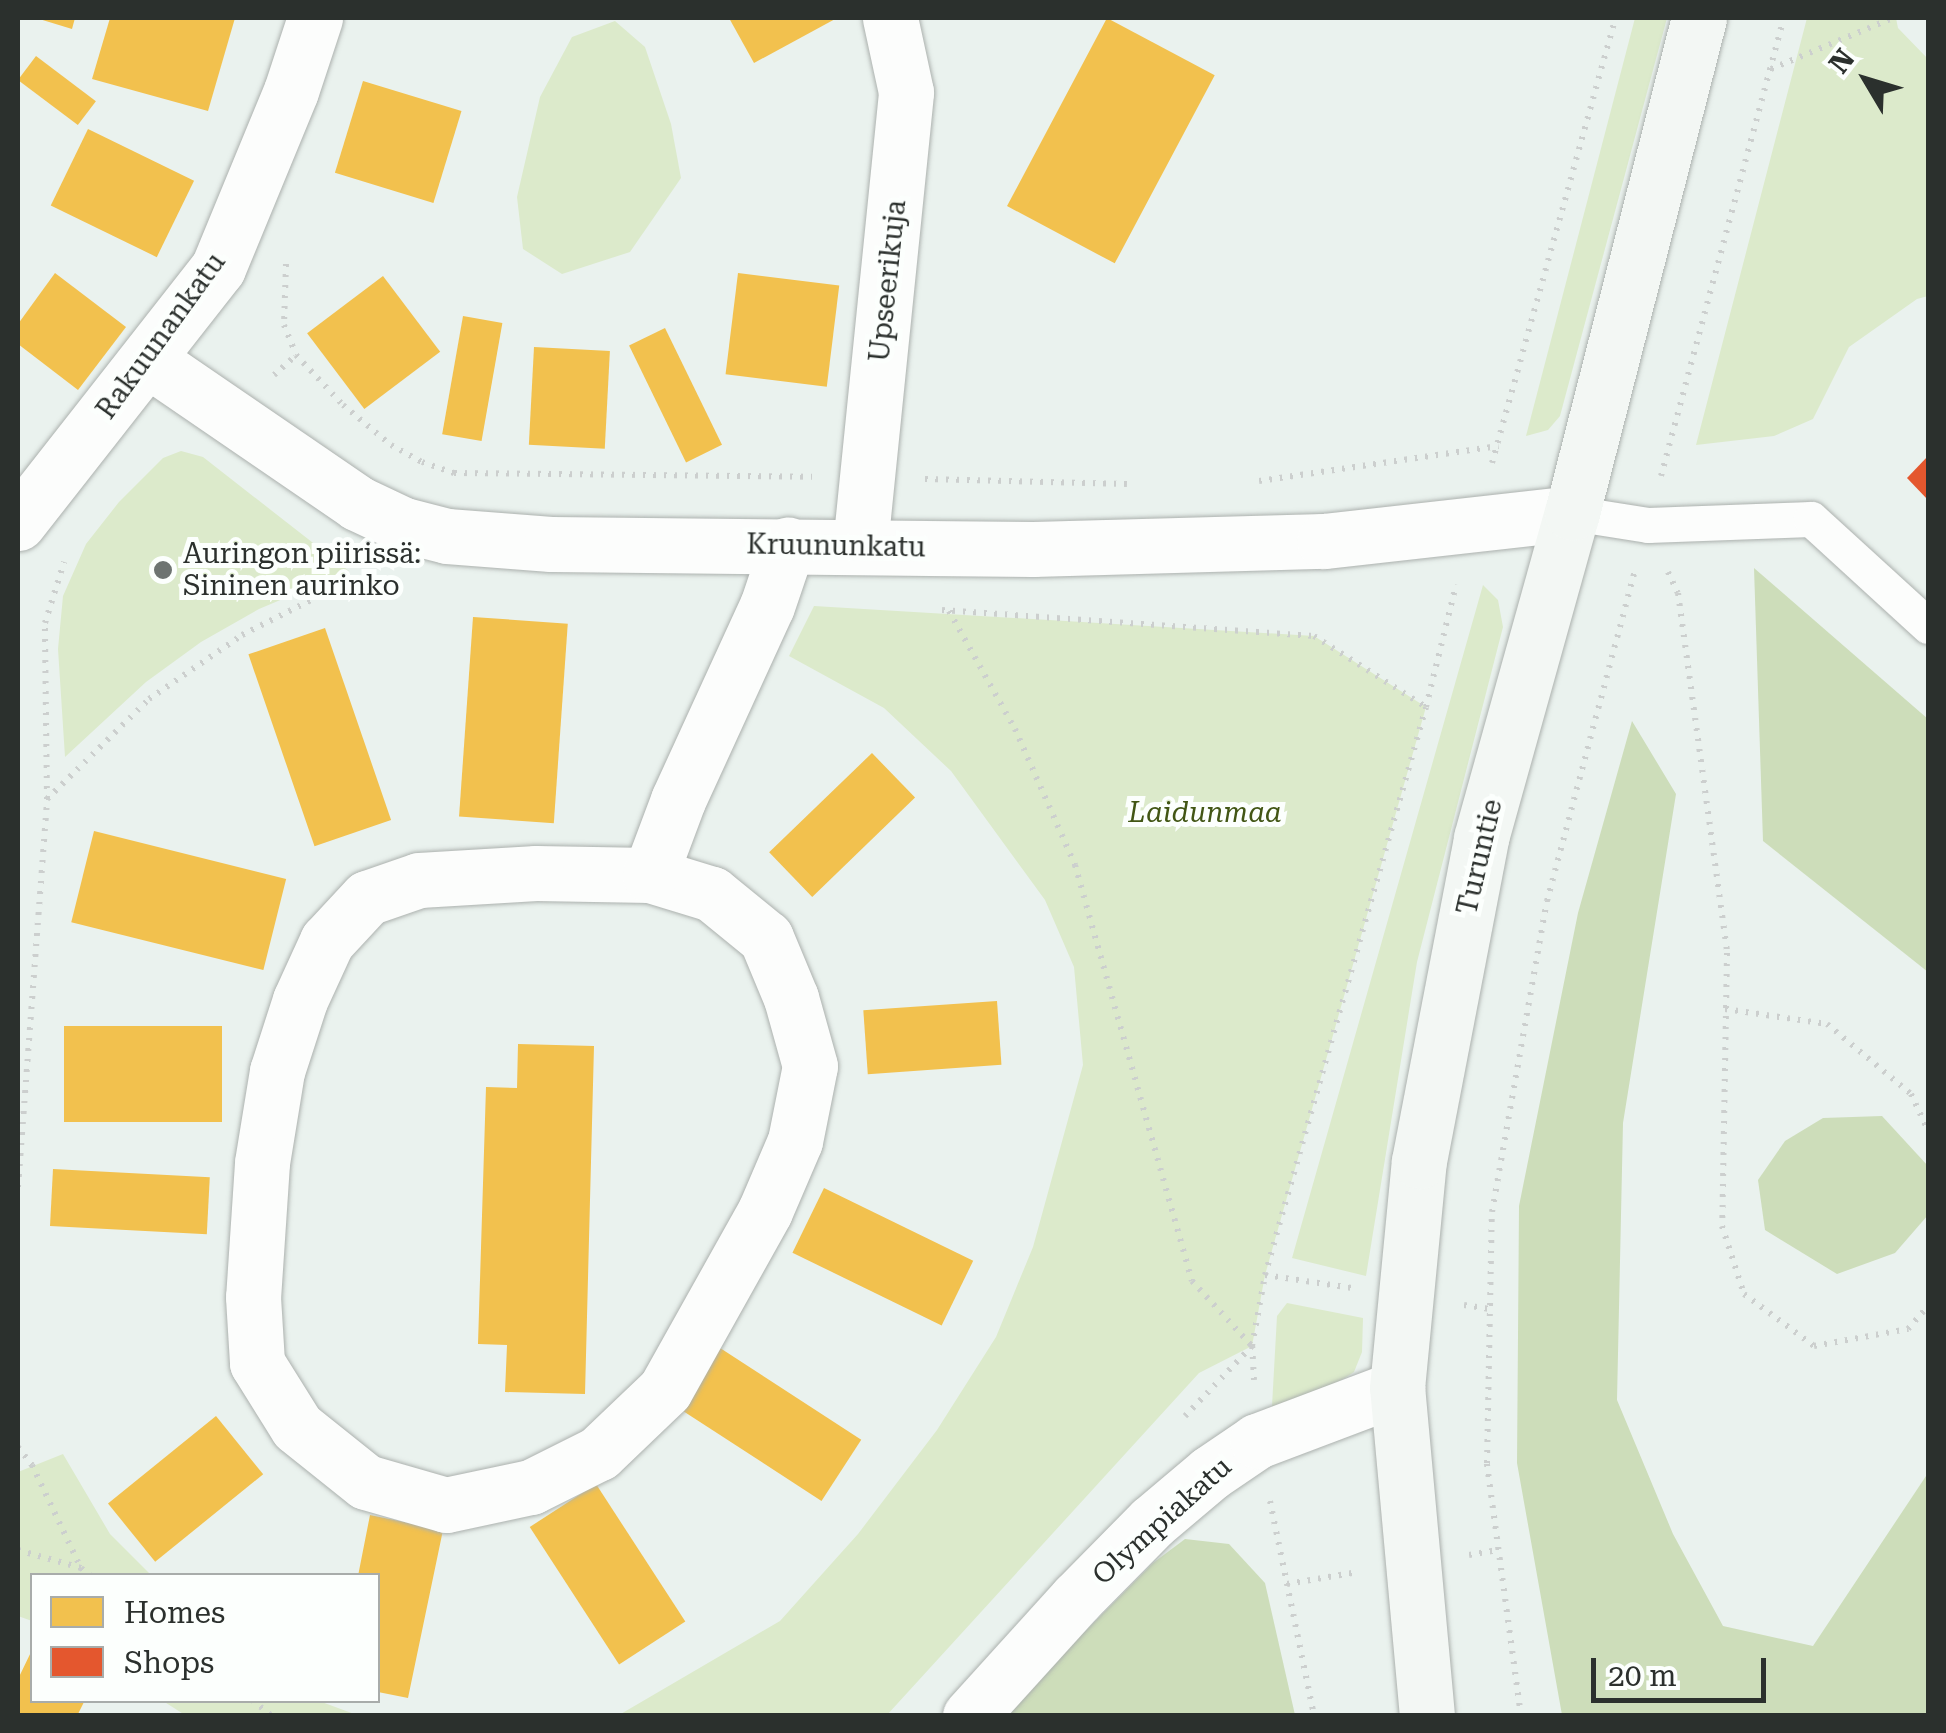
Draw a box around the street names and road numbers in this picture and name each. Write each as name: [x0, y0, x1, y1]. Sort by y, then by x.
street label: Upseerikuja: [863, 198, 913, 364]
street label: Rakuunankatu: [89, 246, 233, 426]
street label: Kruununkatu: [746, 528, 926, 564]
street label: Turuntie: [1450, 796, 1510, 918]
street label: Olympiakatu: [1086, 1450, 1238, 1592]

